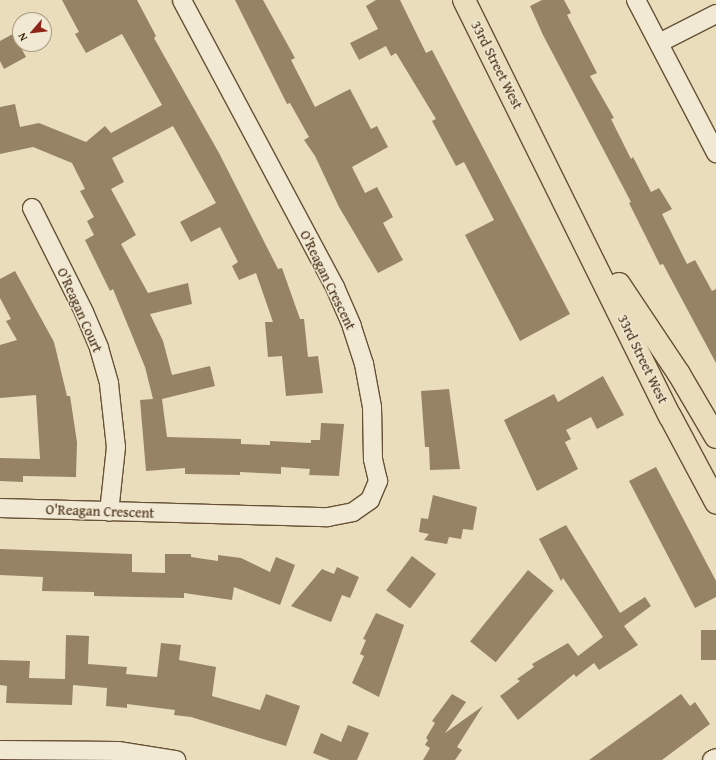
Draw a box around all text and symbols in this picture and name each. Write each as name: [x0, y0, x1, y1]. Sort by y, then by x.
north arrow: [12, 12, 52, 52]
street label: 33rd Street West: [468, 18, 526, 112]
text: N: [14, 30, 31, 44]
street label: O'Reagan Crescent: [297, 227, 359, 333]
street label: O'Reagan Court: [54, 265, 106, 355]
street label: 33rd Street West: [614, 312, 672, 406]
street label: O'Reagan Crescent: [45, 501, 155, 521]

